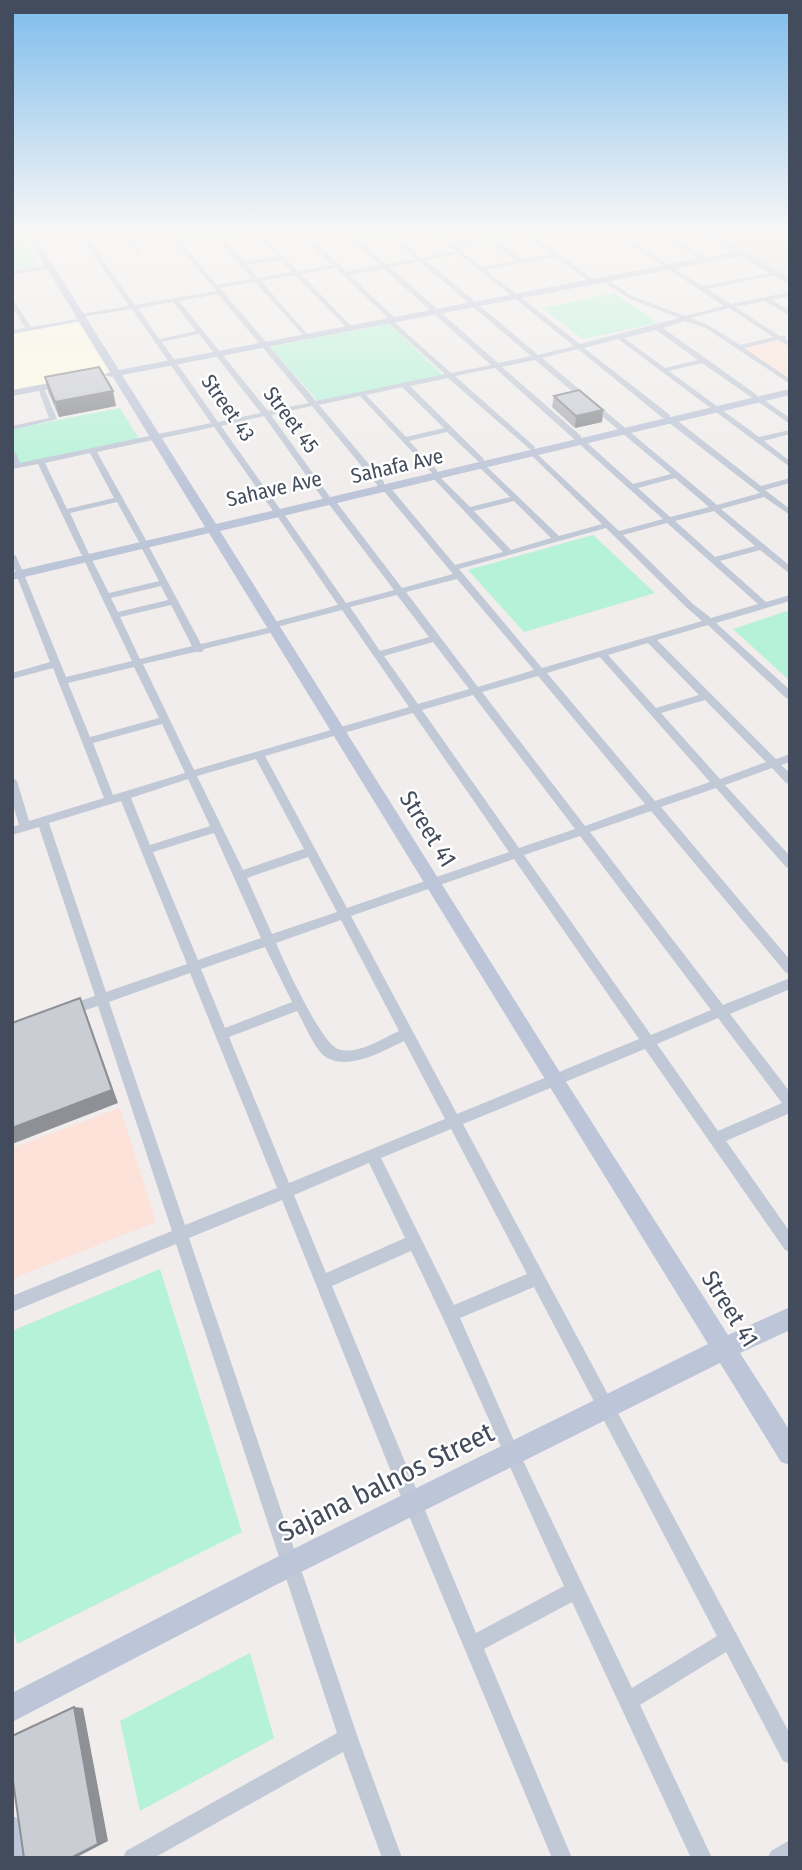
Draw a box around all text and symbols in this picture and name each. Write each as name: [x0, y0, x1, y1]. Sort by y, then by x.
street label: Street 43: [196, 369, 260, 447]
street label: Street 45: [258, 382, 324, 458]
street label: Sahafa Ave: [348, 443, 446, 489]
street label: Sahave Ave: [224, 465, 324, 513]
street label: Street 41: [394, 786, 462, 872]
street label: Street 41: [696, 1266, 764, 1352]
street label: Sajana balnos Street: [273, 1415, 500, 1548]

